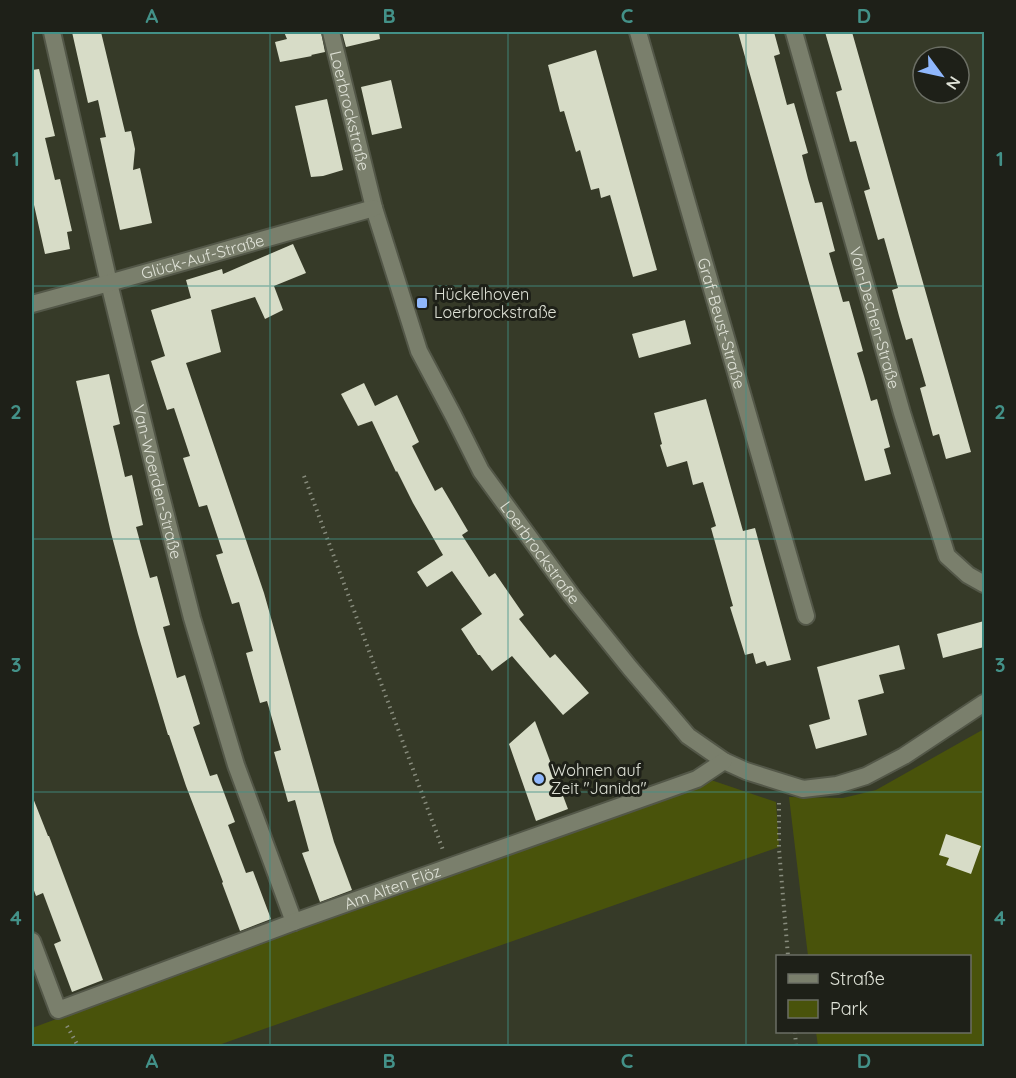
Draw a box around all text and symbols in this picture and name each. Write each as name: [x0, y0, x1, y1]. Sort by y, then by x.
text: A: [146, 3, 159, 28]
text: B: [382, 3, 396, 28]
text: C: [621, 3, 634, 28]
text: D: [857, 3, 871, 28]
north arrow: [911, 45, 971, 105]
street label: Loerbrockstraße: [326, 49, 375, 173]
text: N: [942, 73, 965, 94]
text: 1: [12, 146, 20, 171]
text: 1: [996, 146, 1004, 171]
street label: Glück-Auf-Straße: [139, 230, 266, 283]
street label: Von-Dechen-Straße: [845, 244, 905, 391]
street label: Graf-Beust-Straße: [693, 255, 750, 391]
place label: Hückelhoven Loerbrockstraße: [434, 284, 557, 322]
marker: Hückelhoven Loerbrockstraße: [415, 296, 429, 310]
text: 2: [10, 399, 22, 424]
text: 2: [994, 399, 1006, 424]
street label: Van-Woerden-Straße: [129, 402, 187, 561]
street label: Loerbrockstraße: [496, 497, 585, 608]
text: 3: [11, 652, 21, 677]
text: 3: [995, 652, 1005, 677]
place label: Wohnen auf Zeit "Janida": [551, 760, 647, 798]
marker: Wohnen auf Zeit "Janida": [532, 772, 546, 786]
street label: Am Alten Flöz: [341, 861, 443, 913]
text: 4: [10, 905, 22, 930]
text: 4: [994, 905, 1006, 930]
legend: [776, 955, 971, 1033]
text: Straße: [830, 967, 885, 990]
text: Park: [830, 997, 868, 1020]
text: A: [146, 1048, 159, 1073]
text: B: [382, 1048, 396, 1073]
text: C: [621, 1048, 634, 1073]
text: D: [857, 1048, 871, 1073]

